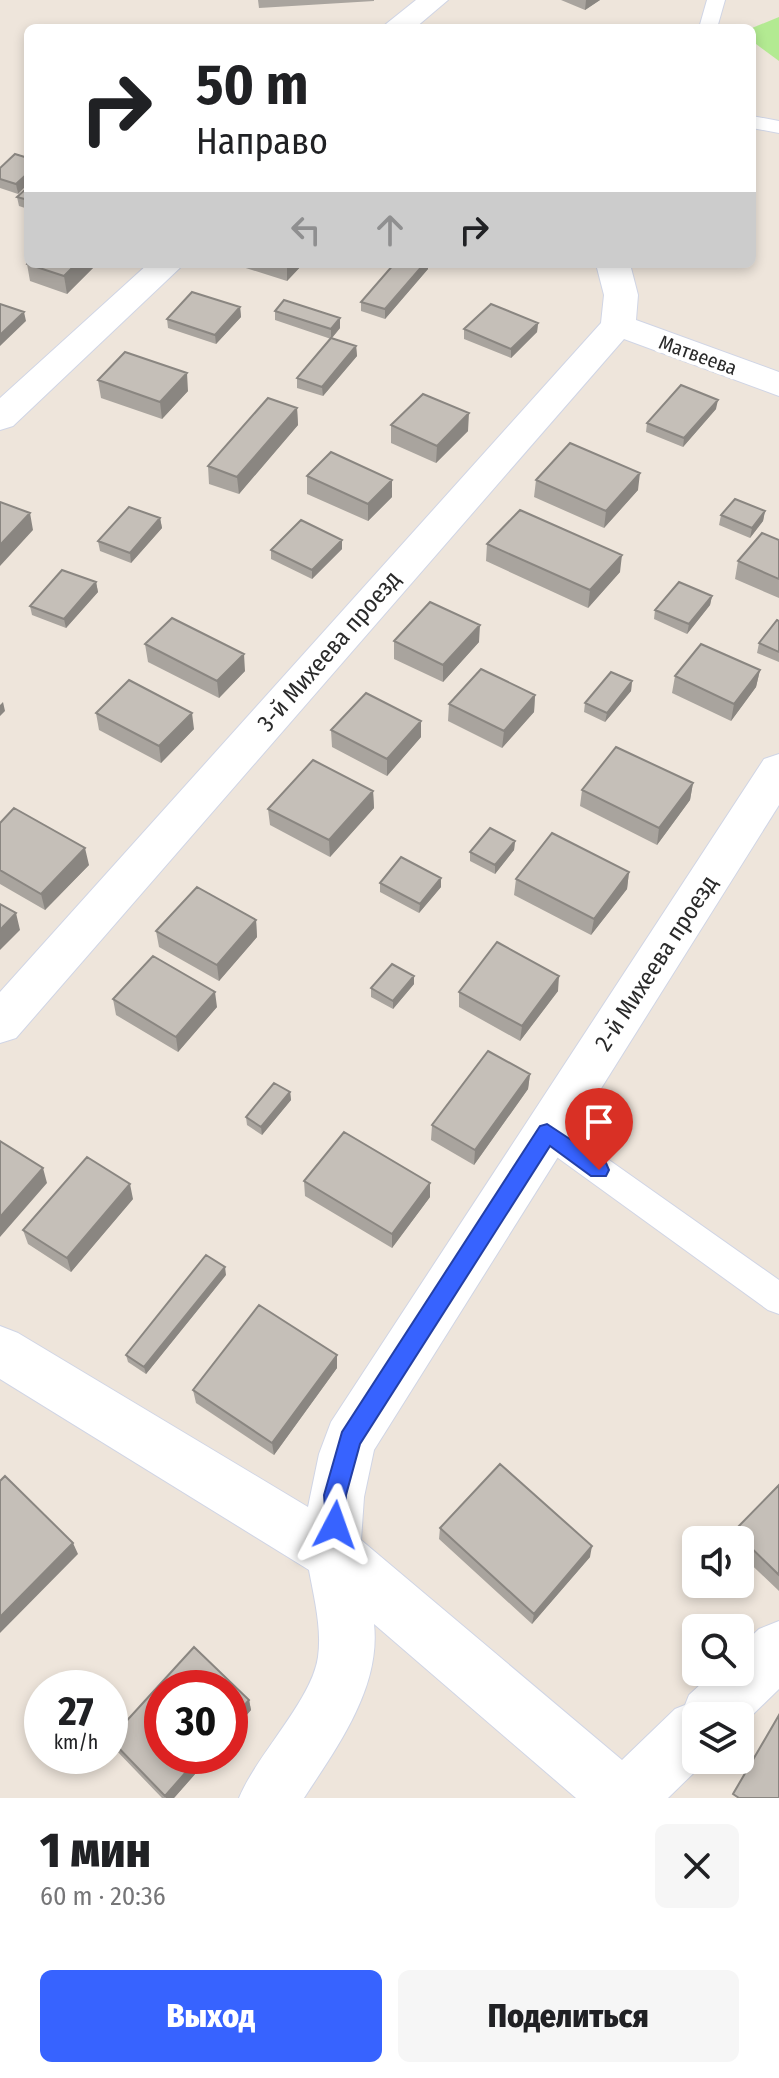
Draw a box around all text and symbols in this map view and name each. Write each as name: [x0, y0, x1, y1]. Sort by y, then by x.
text: 50 m: [196, 52, 308, 119]
icon: right: [64, 56, 168, 160]
text: Направо: [196, 120, 328, 164]
icon: left: [284, 208, 328, 252]
icon: ahead: [368, 208, 412, 252]
icon: right: [452, 208, 496, 252]
street label: Матвеева: [656, 330, 740, 380]
street label: 3-й Михеева проезд: [252, 565, 406, 737]
street label: 2-й Михеева проезд: [589, 870, 723, 1056]
pin: [565, 1088, 633, 1170]
icon: arrive: [577, 1100, 621, 1144]
position arrow: [293, 1483, 377, 1567]
map controls: [682, 1526, 754, 1774]
button: sound: [682, 1526, 754, 1598]
button: search: [682, 1614, 754, 1686]
speed limit sign: 30: [144, 1670, 248, 1774]
text: 27: [58, 1688, 94, 1736]
button: layers: [682, 1702, 754, 1774]
text: km/h: [54, 1730, 98, 1754]
text: 1 мин: [40, 1822, 151, 1880]
button: close: [655, 1824, 739, 1908]
text: 60 m · 20:36: [40, 1881, 166, 1912]
button: Выход: [40, 1970, 382, 2062]
button: Поделиться: [398, 1970, 739, 2062]

